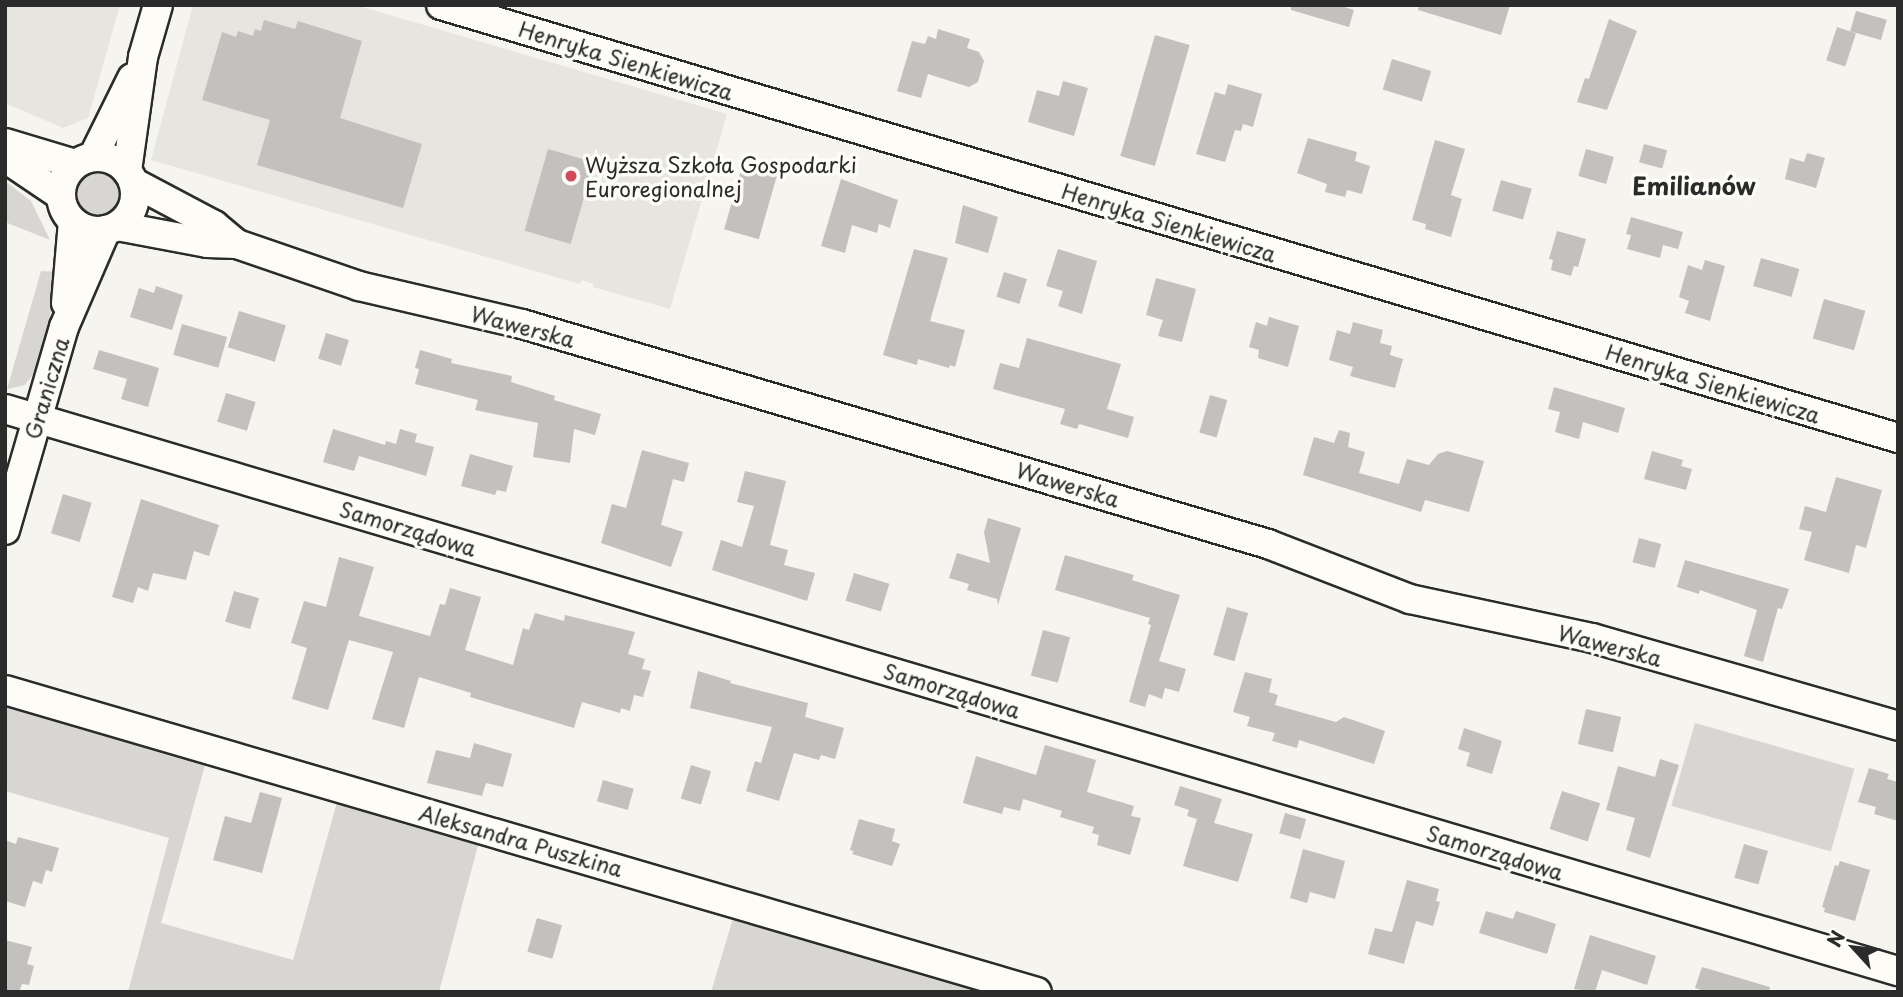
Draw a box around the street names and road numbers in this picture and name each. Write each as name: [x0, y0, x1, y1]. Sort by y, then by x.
street label: Henryka Sienkiewicza: [516, 15, 736, 105]
street label: Henryka Sienkiewicza: [1059, 177, 1279, 267]
street label: Wawerska: [468, 300, 578, 352]
street label: Graniczna: [19, 334, 73, 442]
street label: Henryka Sienkiewicza: [1603, 338, 1823, 428]
street label: Wawerska: [1013, 456, 1123, 512]
street label: Samorządowa: [337, 495, 479, 561]
street label: Wawerska: [1555, 619, 1665, 671]
street label: Samorządowa: [881, 657, 1023, 723]
street label: Aleksandra Puszkina: [416, 799, 626, 881]
street label: Samorządowa: [1424, 819, 1566, 885]

